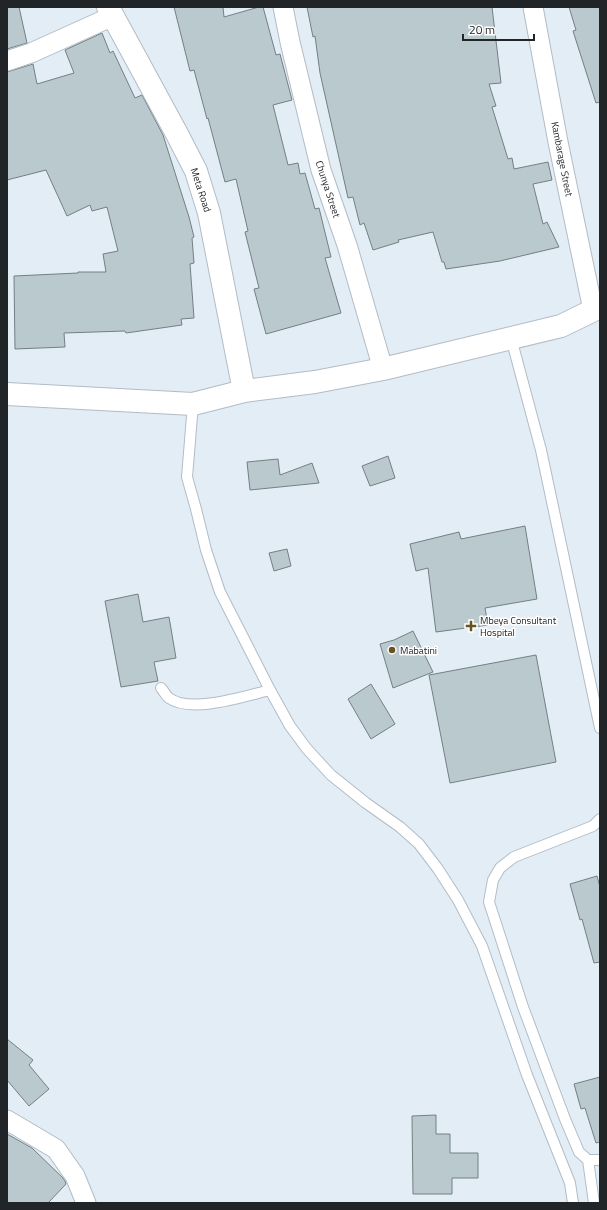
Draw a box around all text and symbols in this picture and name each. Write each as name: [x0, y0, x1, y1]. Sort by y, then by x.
scale bar: [463, 16, 534, 42]
text: 20 m: [469, 20, 495, 39]
street label: Kambarage Street: [547, 120, 577, 198]
street label: Chunya Street: [312, 159, 344, 220]
street label: Meta Road: [187, 166, 215, 214]
place label: Mbeya Consultant Hospital: [480, 613, 557, 640]
marker: Mbeya Consultant Hospital: [465, 620, 477, 632]
place label: Mabatini: [400, 643, 437, 658]
marker: Mabatini: [387, 645, 397, 655]

